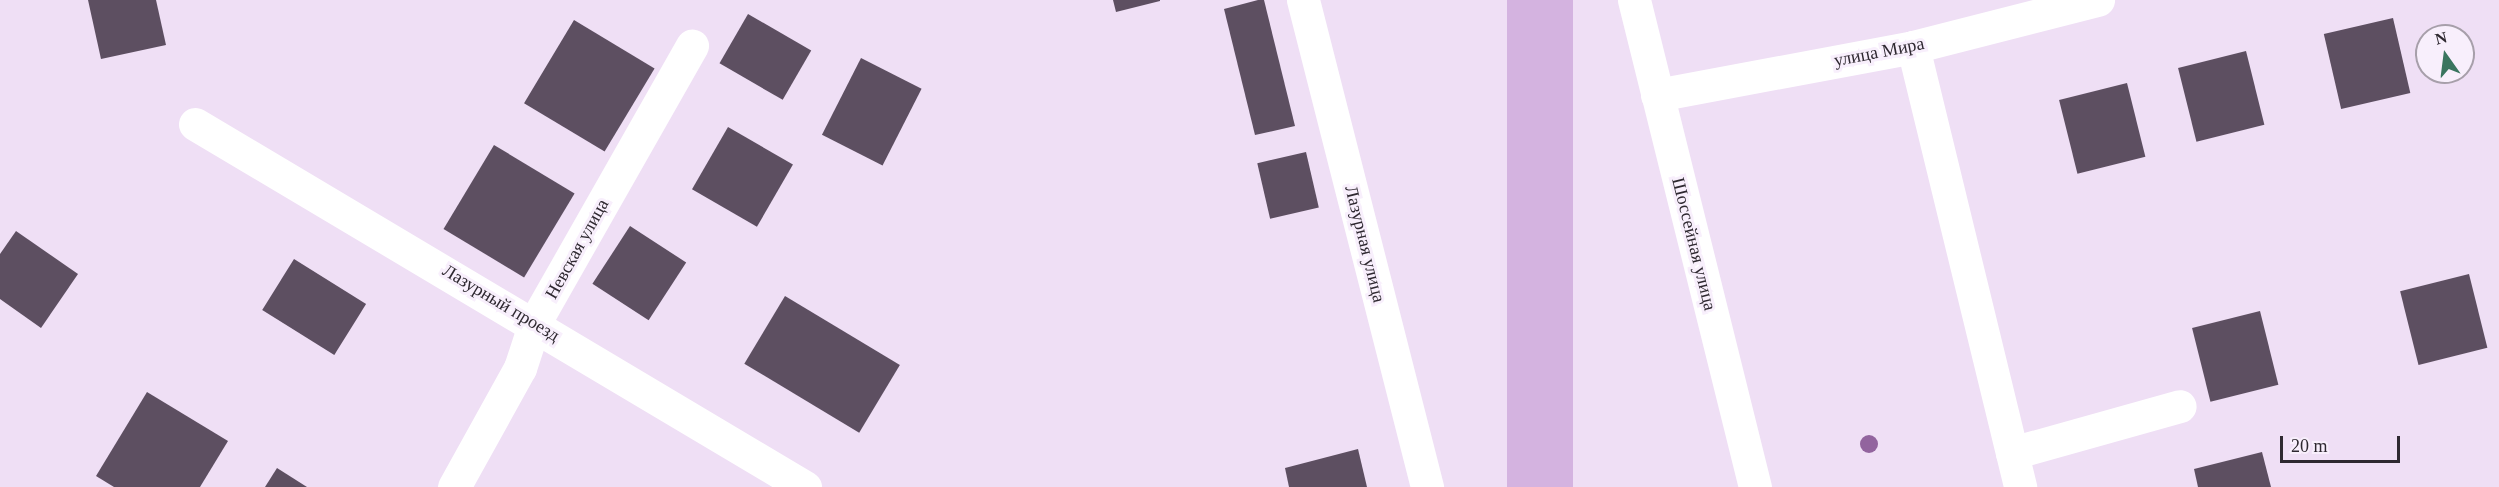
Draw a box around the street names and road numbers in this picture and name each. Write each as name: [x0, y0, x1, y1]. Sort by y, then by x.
street label: улица Мира: [1832, 33, 1926, 71]
street label: Шоссейная улица: [1667, 175, 1721, 313]
street label: Лазурная улица: [1340, 183, 1390, 305]
street label: Невская улица: [541, 195, 613, 303]
street label: Лазурный проезд: [439, 260, 563, 346]

